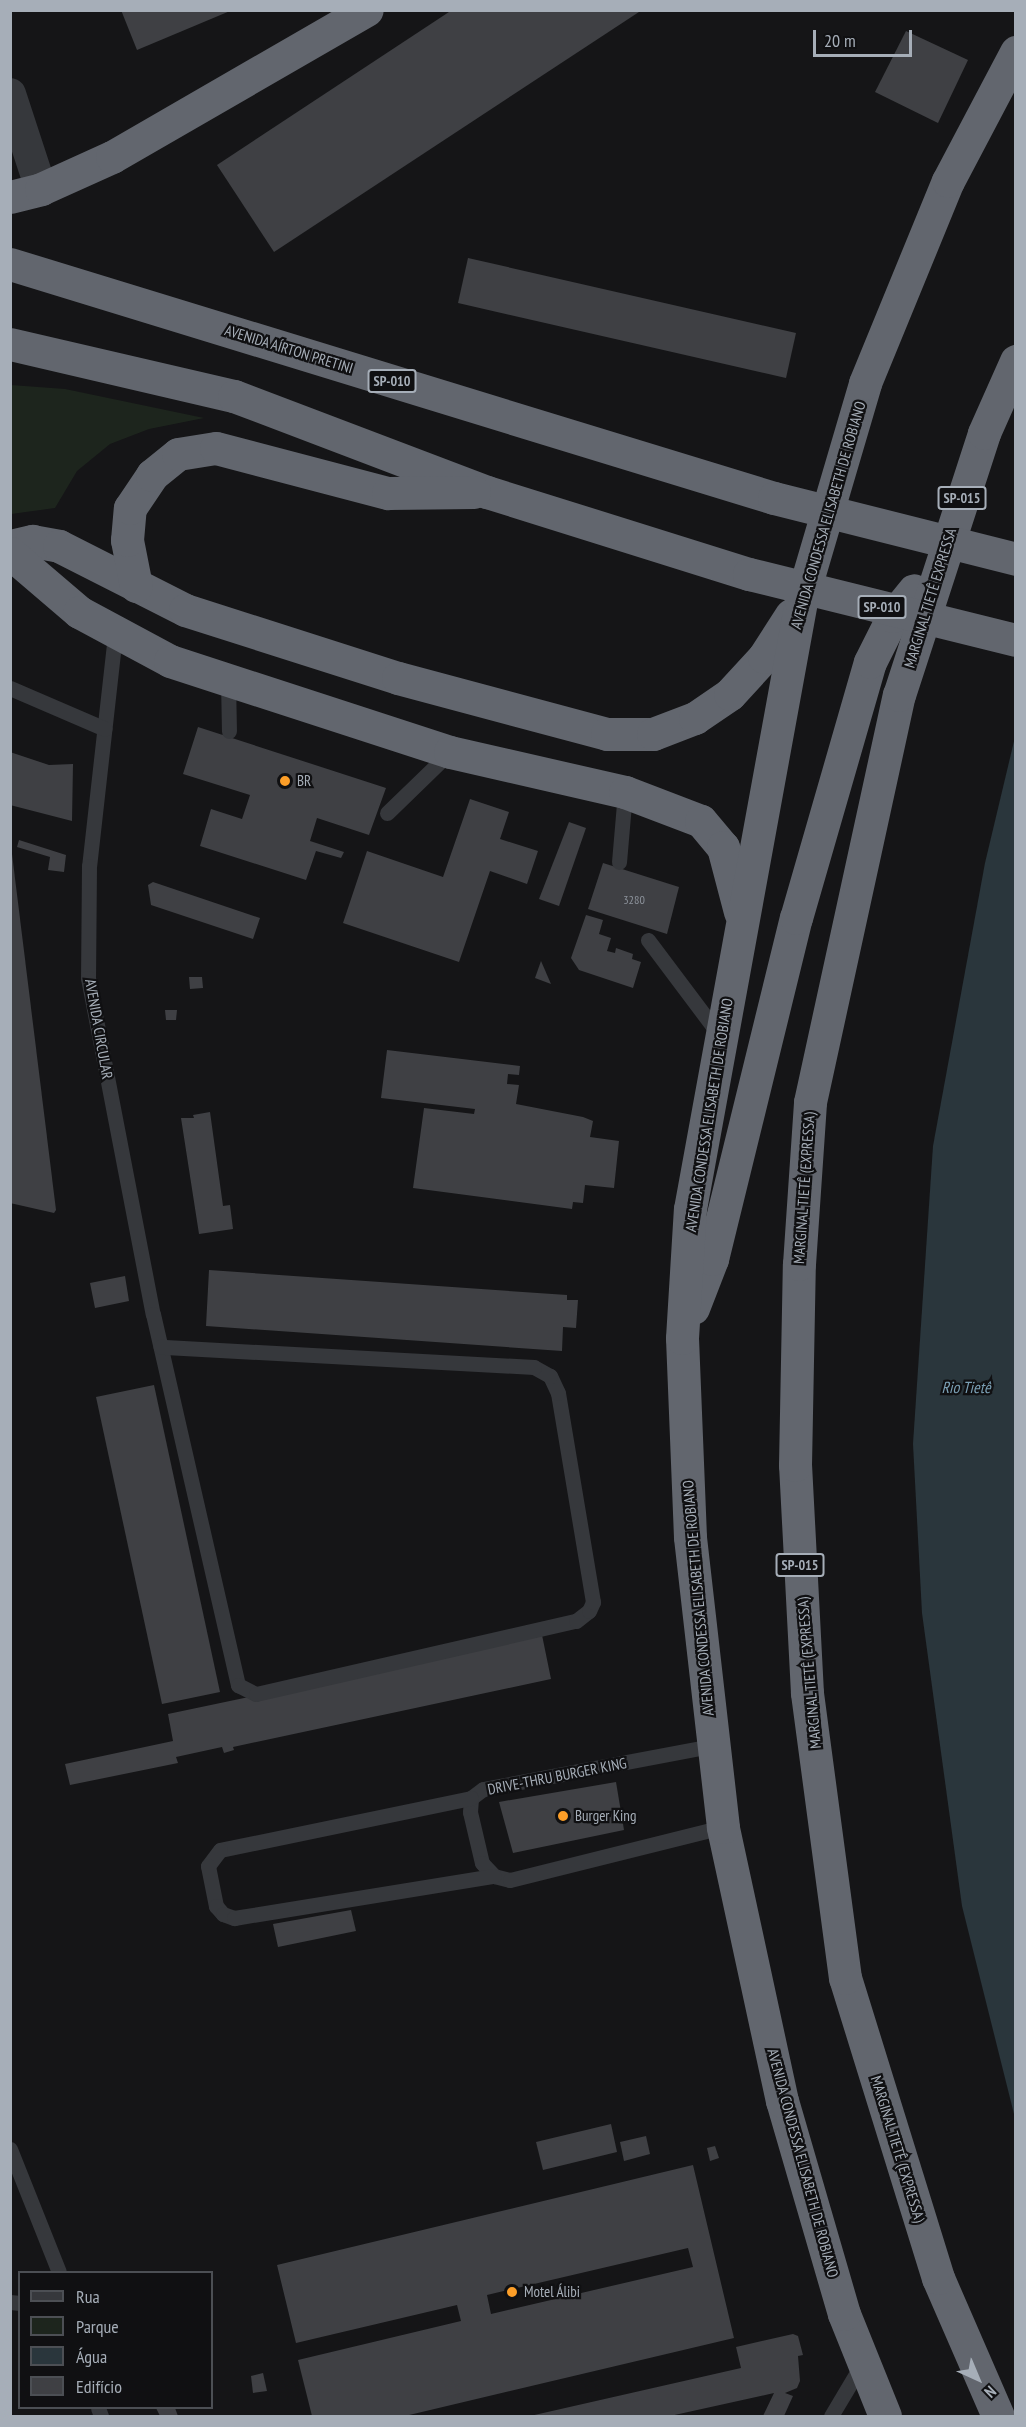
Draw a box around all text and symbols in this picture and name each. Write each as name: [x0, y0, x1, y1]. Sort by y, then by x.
scale bar: [816, 18, 915, 56]
text: 20 m: [824, 29, 856, 52]
street label: AVENIDA AÍRTON PRETINI: [222, 321, 356, 377]
road number: SP-010: [366, 370, 418, 392]
street label: AVENIDA CONDESSA ELISABETH DE ROBIANO: [787, 399, 869, 631]
road number: SP-015: [936, 487, 988, 509]
street label: MARGINAL TIETÊ EXPRESSA: [900, 526, 960, 670]
road number: SP-010: [856, 596, 908, 618]
place label: BR: [297, 772, 311, 790]
marker: BR: [278, 774, 292, 788]
house number: 3280: [623, 893, 645, 907]
street label: AVENIDA CIRCULAR: [81, 977, 117, 1081]
street label: AVENIDA CONDESSA ELISABETH DE ROBIANO: [682, 996, 736, 1234]
street label: MARGINAL TIETÊ (EXPRESSA): [790, 1111, 818, 1265]
water label: Rio Tietê: [941, 1377, 991, 1397]
street label: AVENIDA CONDESSA ELISABETH DE ROBIANO: [679, 1479, 717, 1717]
road number: SP-015: [774, 1554, 826, 1576]
street label: MARGINAL TIETÊ (EXPRESSA): [793, 1596, 825, 1750]
street label: DRIVE-THRU BURGER KING: [486, 1754, 628, 1798]
place label: Burger King: [575, 1807, 636, 1825]
marker: Burger King: [556, 1809, 570, 1823]
street label: AVENIDA CONDESSA ELISABETH DE ROBIANO: [764, 2046, 842, 2280]
street label: MARGINAL TIETÊ (EXPRESSA): [867, 2073, 929, 2225]
legend: [18, 2271, 213, 2409]
place label: Motel Álibi: [524, 2283, 581, 2301]
text: Rua: [76, 2285, 100, 2308]
marker: Motel Álibi: [505, 2285, 519, 2299]
text: Parque: [76, 2315, 119, 2338]
text: Água: [76, 2345, 107, 2368]
north arrow: [948, 2349, 1008, 2409]
text: Edifício: [76, 2375, 122, 2398]
text: N: [980, 2382, 1001, 2402]

